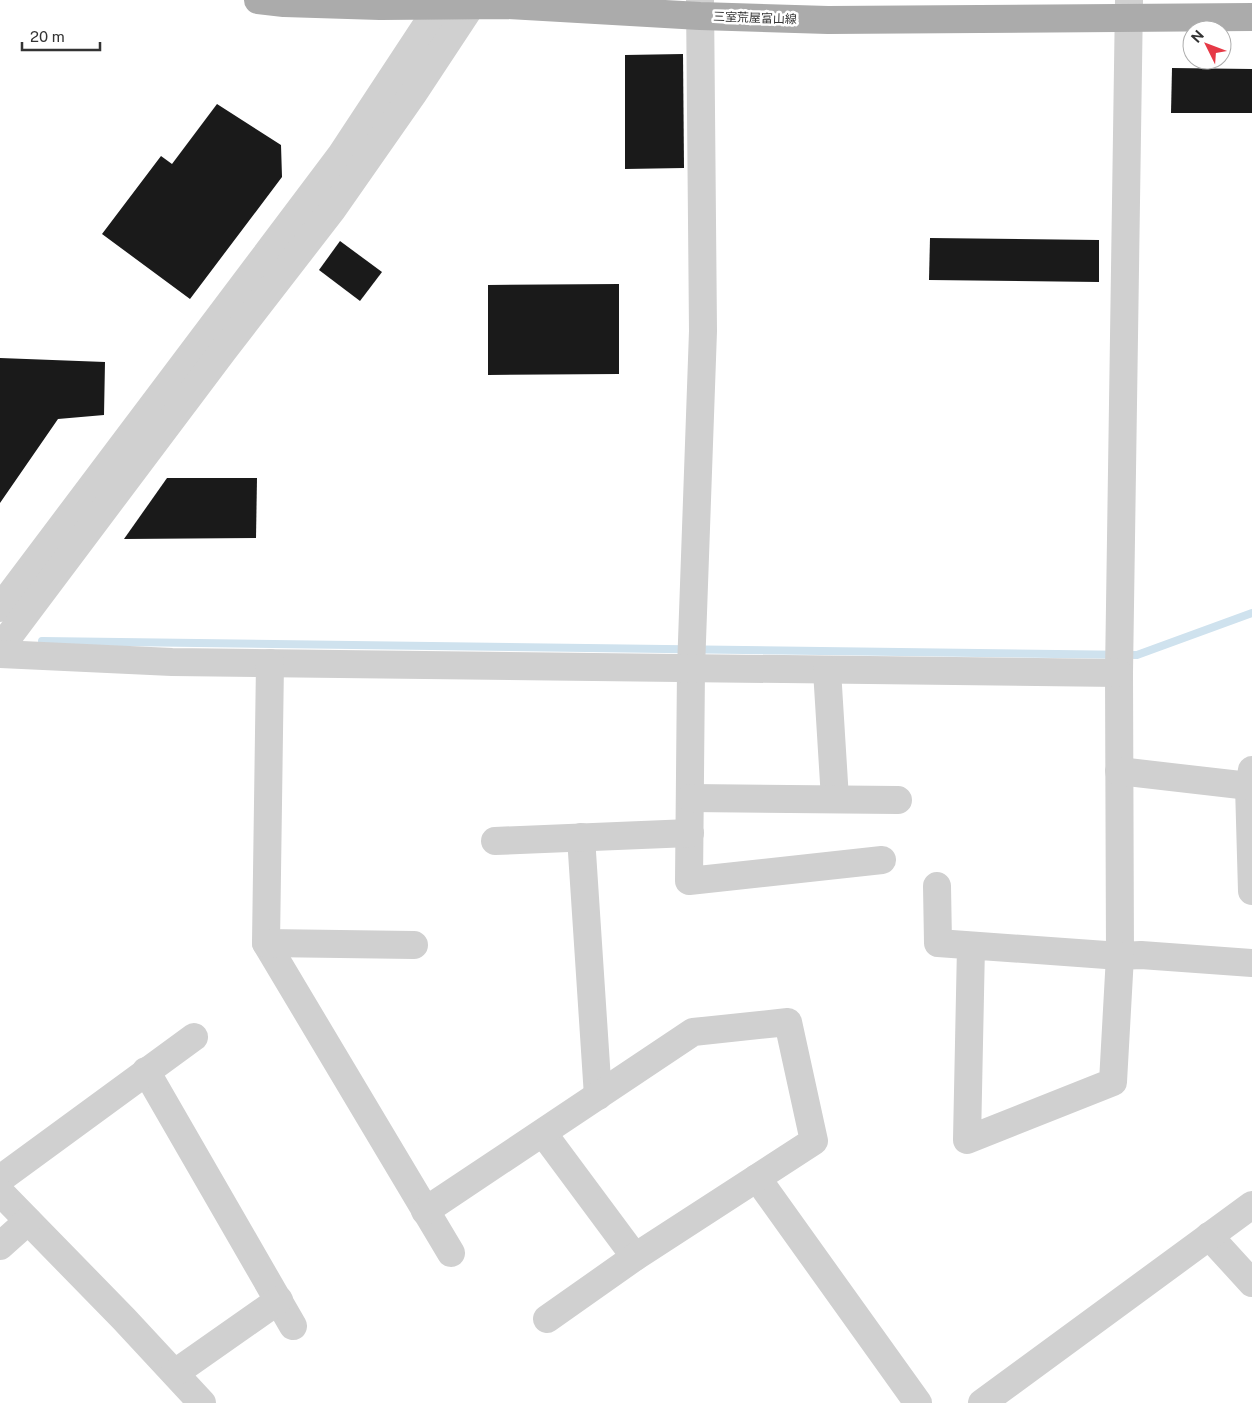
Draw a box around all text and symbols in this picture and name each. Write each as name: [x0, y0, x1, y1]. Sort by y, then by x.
street label: 三室荒屋富山線: [713, 10, 797, 26]
scale bar: [22, 20, 100, 52]
north arrow: [1182, 20, 1232, 70]
text: N: [1188, 27, 1207, 46]
text: 20 m: [30, 28, 65, 45]

